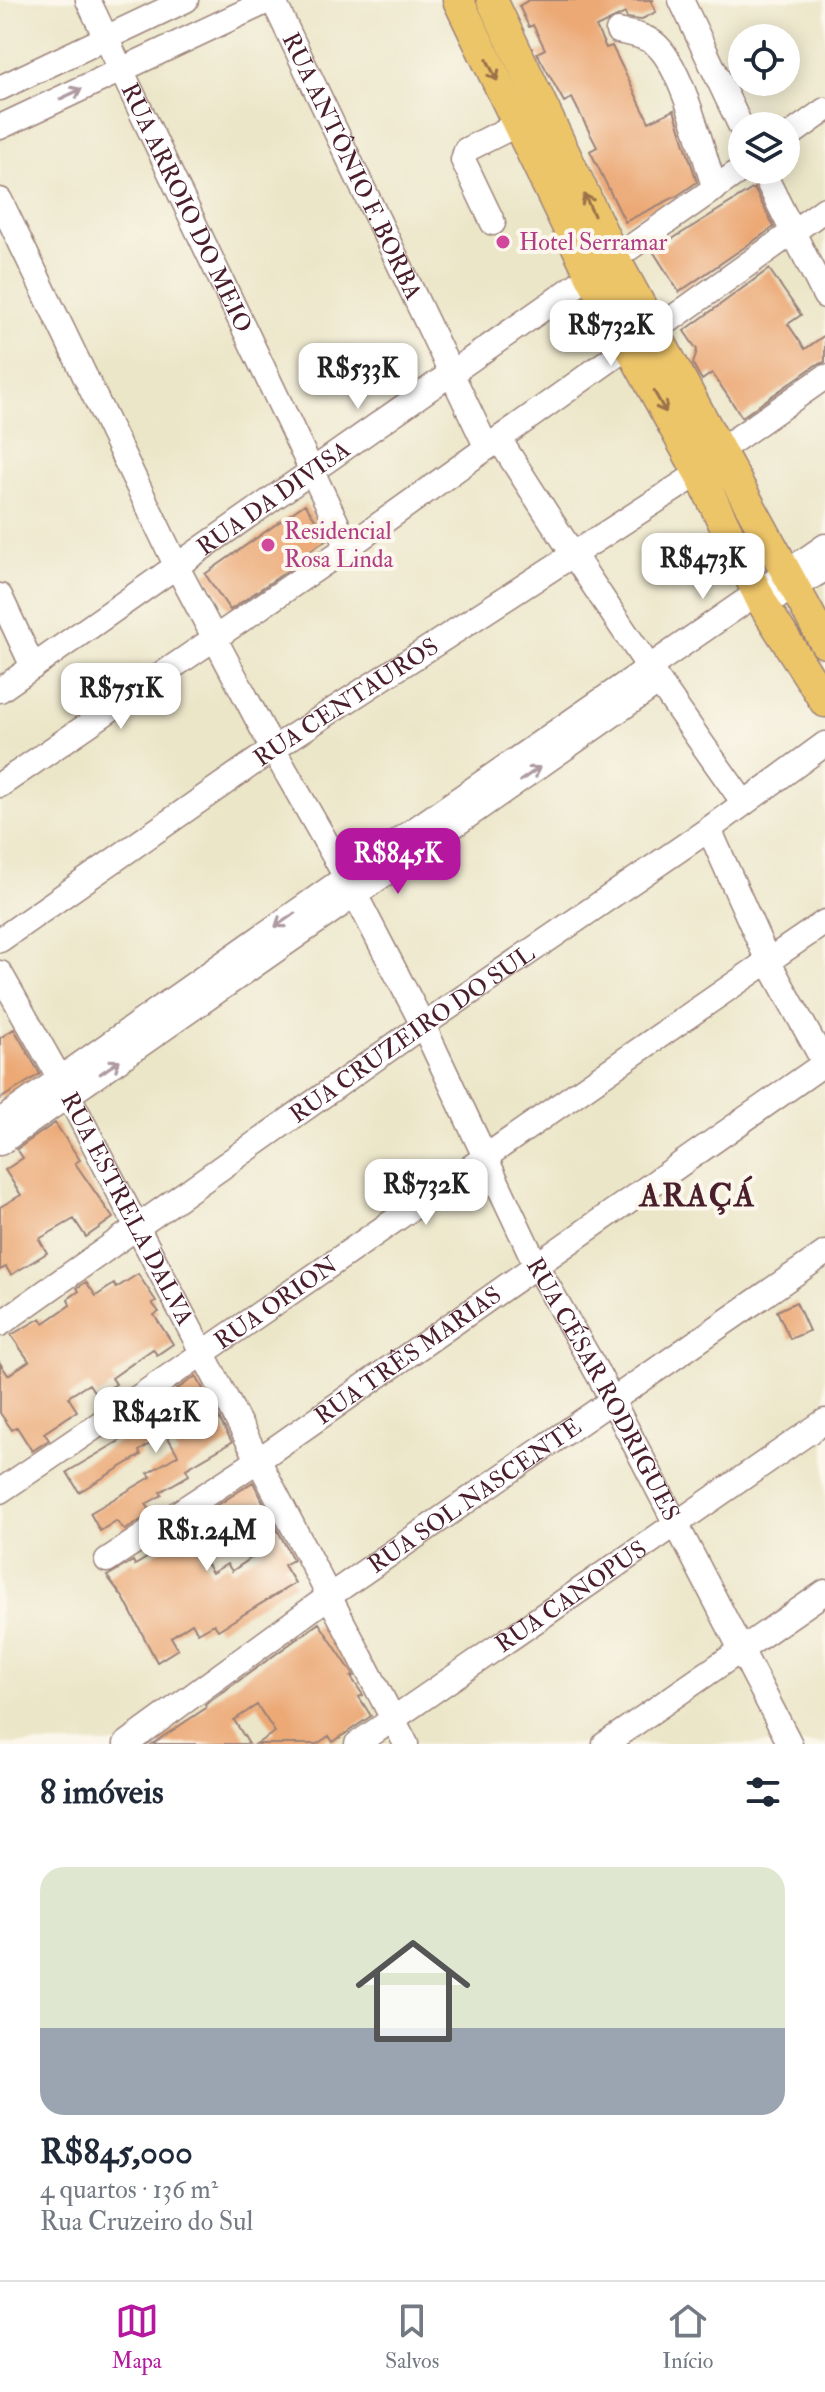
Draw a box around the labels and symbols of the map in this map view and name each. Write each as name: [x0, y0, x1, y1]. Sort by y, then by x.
street label: RUA ANTÔNIO F. BORBA: [275, 28, 429, 305]
one-way arrow: [485, 58, 500, 82]
street label: RUA ARROIO DO MEIO: [114, 78, 259, 338]
one-way arrow: [58, 86, 82, 101]
one-way arrow: [581, 193, 596, 217]
place label: Hotel Serramar: [519, 227, 668, 258]
marker: Hotel Serramar: [494, 233, 512, 251]
pin: R$732K: [546, 300, 676, 368]
pin: R$533K: [293, 343, 423, 411]
one-way arrow: [652, 390, 668, 413]
street label: RUA DA DIVISA: [191, 434, 356, 563]
place label: Residencial Rosa Linda: [284, 516, 395, 575]
pin: R$473K: [638, 533, 768, 601]
marker: Residencial Rosa Linda: [259, 536, 277, 554]
street label: RUA CENTAUROS: [248, 631, 444, 774]
pin: R$751K: [56, 663, 186, 731]
one-way arrow: [518, 766, 540, 782]
pin: R$845K: [333, 828, 463, 896]
one-way arrow: [274, 912, 296, 928]
street label: RUA CRUZEIRO DO SUL: [284, 938, 541, 1130]
one-way arrow: [99, 1059, 121, 1075]
street label: RUA ESTRELA DALVA: [54, 1087, 200, 1331]
pin: R$732K: [361, 1159, 491, 1227]
district label: ARAÇÁ: [638, 1175, 756, 1216]
street label: RUA ORION: [209, 1249, 344, 1357]
street label: RUA CÉSAR RODRIGUES: [519, 1252, 687, 1526]
street label: RUA TRÊS MARIAS: [309, 1280, 508, 1432]
pin: R$421K: [91, 1387, 221, 1455]
street label: RUA SOL NASCENTE: [362, 1411, 588, 1581]
pin: R$1.24M: [133, 1505, 281, 1573]
street label: RUA CANOPUS: [490, 1534, 653, 1660]

